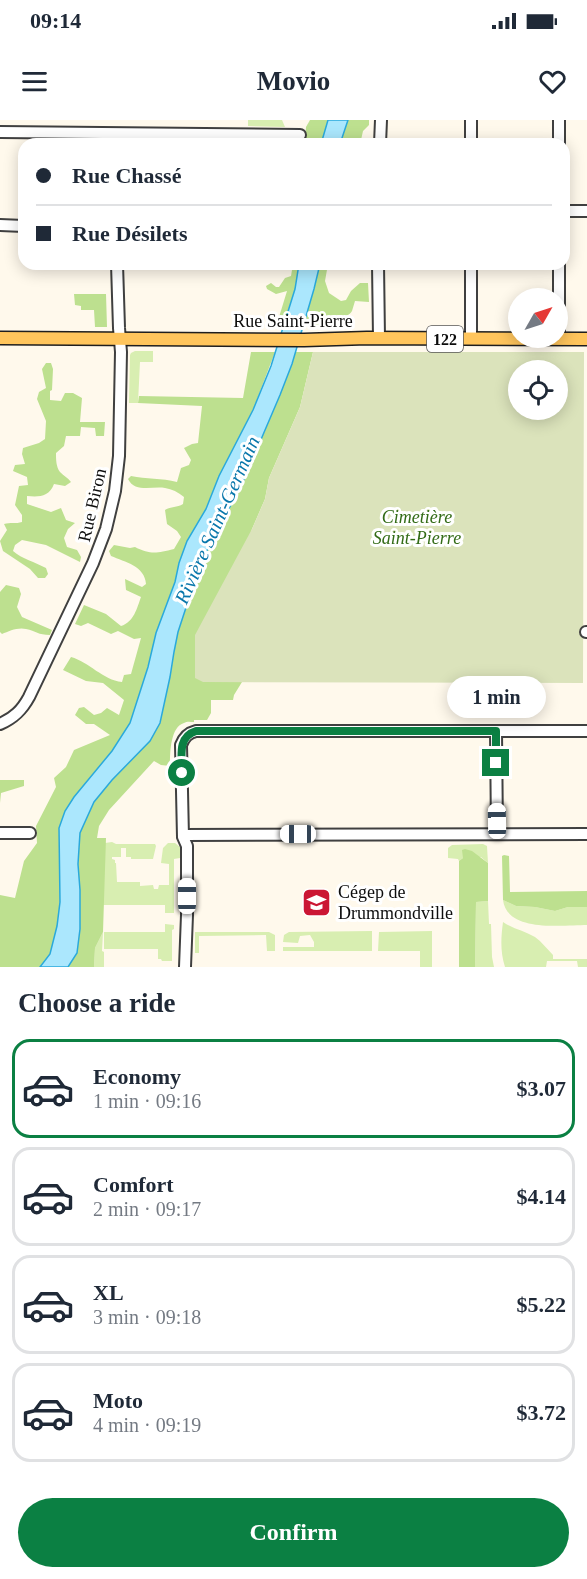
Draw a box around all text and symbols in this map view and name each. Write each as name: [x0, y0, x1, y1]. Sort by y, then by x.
text: 09:14: [30, 8, 81, 33]
icon: menu: [18, 65, 51, 98]
icon: heart: [536, 65, 569, 98]
text: Movio: [257, 66, 330, 96]
text: Rue Chassé: [72, 163, 181, 188]
text: Rue Désilets: [72, 221, 187, 246]
north arrow: [508, 288, 568, 348]
map controls: [508, 288, 568, 420]
street label: Rue Saint-Pierre: [233, 311, 353, 331]
road number: 122: [427, 326, 463, 352]
button: locate: [508, 360, 568, 420]
water label: Rivière Saint-Germain: [170, 433, 264, 608]
street label: Rue Biron: [74, 466, 110, 544]
park label: Cimetière Saint-Pierre: [373, 507, 461, 548]
callout: 1 min: [446, 676, 546, 718]
text: 1 min: [472, 686, 521, 708]
route end: [482, 749, 509, 776]
route start: [168, 759, 195, 786]
car: [488, 803, 506, 839]
car: [280, 825, 316, 843]
car: [178, 878, 196, 914]
place label: Cégep de Drummondville: [338, 882, 453, 923]
school or university icon: Cégep de Drummondville: [301, 886, 333, 918]
text: Choose a ride: [18, 988, 176, 1018]
icon: car: [21, 1062, 75, 1116]
text: Economy: [93, 1064, 181, 1089]
text: $3.07: [517, 1076, 566, 1101]
text: 1 min · 09:16: [93, 1090, 201, 1112]
icon: car: [21, 1170, 75, 1224]
text: Comfort: [93, 1172, 174, 1197]
text: $4.14: [517, 1184, 566, 1209]
text: 2 min · 09:17: [93, 1198, 201, 1220]
icon: car: [21, 1278, 75, 1332]
text: XL: [93, 1280, 124, 1305]
text: $5.22: [517, 1292, 566, 1317]
text: 3 min · 09:18: [93, 1306, 201, 1328]
icon: car: [21, 1386, 75, 1440]
text: Moto: [93, 1388, 143, 1413]
text: $3.72: [517, 1400, 566, 1425]
text: 4 min · 09:19: [93, 1414, 201, 1436]
button: Confirm: [18, 1498, 569, 1567]

